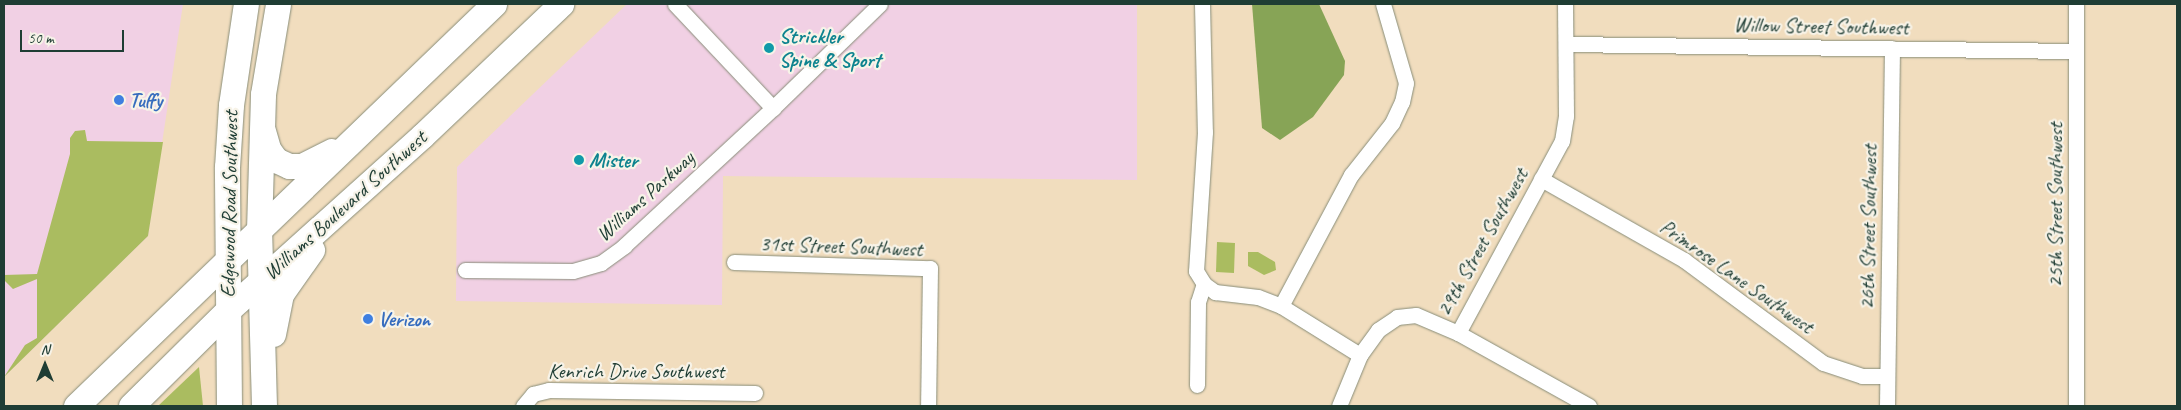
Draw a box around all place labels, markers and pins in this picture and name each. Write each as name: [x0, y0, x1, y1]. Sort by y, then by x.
place label: Strickler Spine & Sport: [779, 23, 881, 73]
marker: Strickler Spine & Sport: [763, 42, 775, 54]
place label: Tuffy: [129, 87, 162, 113]
marker: Tuffy: [113, 94, 125, 106]
place label: Mister: [589, 147, 638, 173]
marker: Mister: [573, 154, 585, 166]
place label: Verizon: [378, 306, 430, 332]
marker: Verizon: [362, 313, 374, 325]

